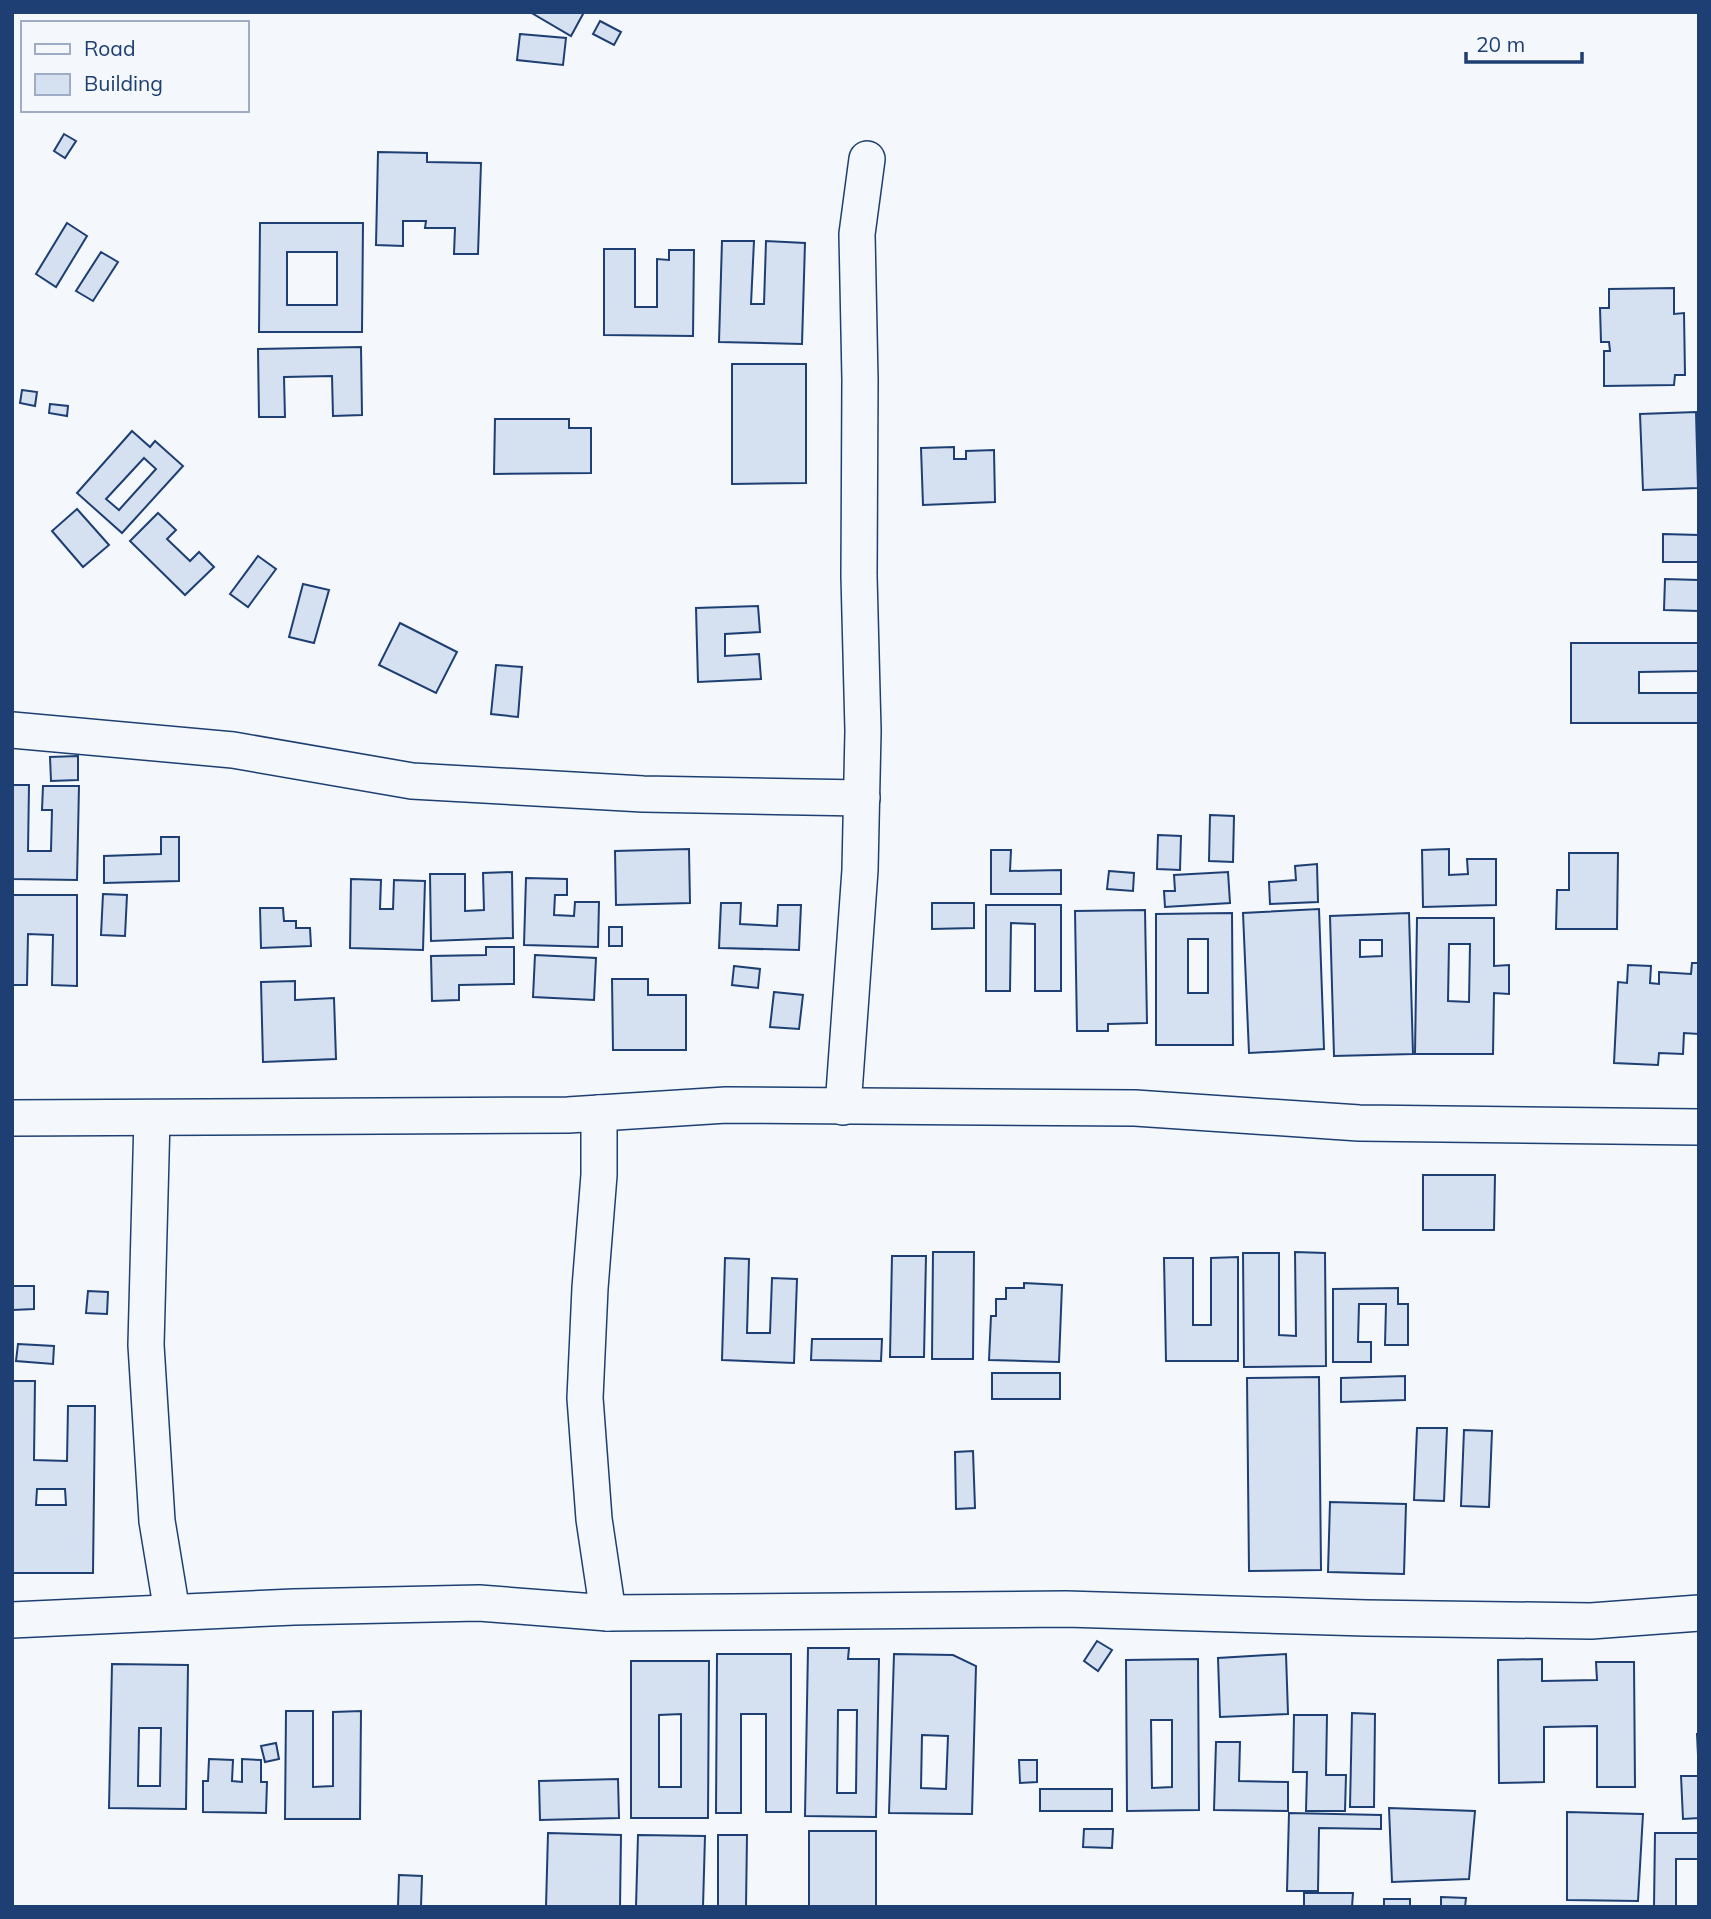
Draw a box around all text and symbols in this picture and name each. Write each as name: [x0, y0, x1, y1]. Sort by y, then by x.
legend: [21, 21, 248, 112]
scale bar: [1466, 21, 1582, 65]
text: 20 m: [1476, 31, 1525, 57]
text: Road: [84, 35, 135, 61]
text: Building: [84, 70, 163, 96]

